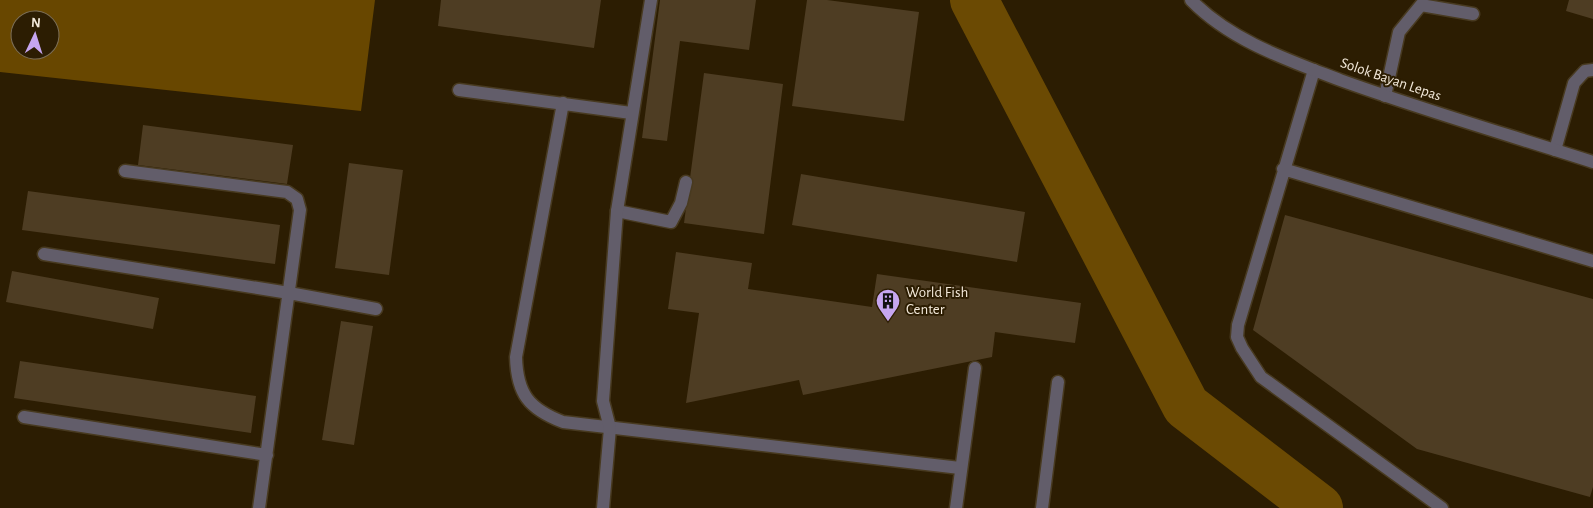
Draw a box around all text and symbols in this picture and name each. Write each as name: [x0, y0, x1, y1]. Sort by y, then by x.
north arrow: [10, 10, 60, 60]
text: N: [30, 16, 41, 30]
street label: Solok Bayan Lepas: [1338, 55, 1443, 104]
place label: World Fish Center: [906, 285, 968, 317]
building icon: World Fish Center: [875, 288, 901, 322]

